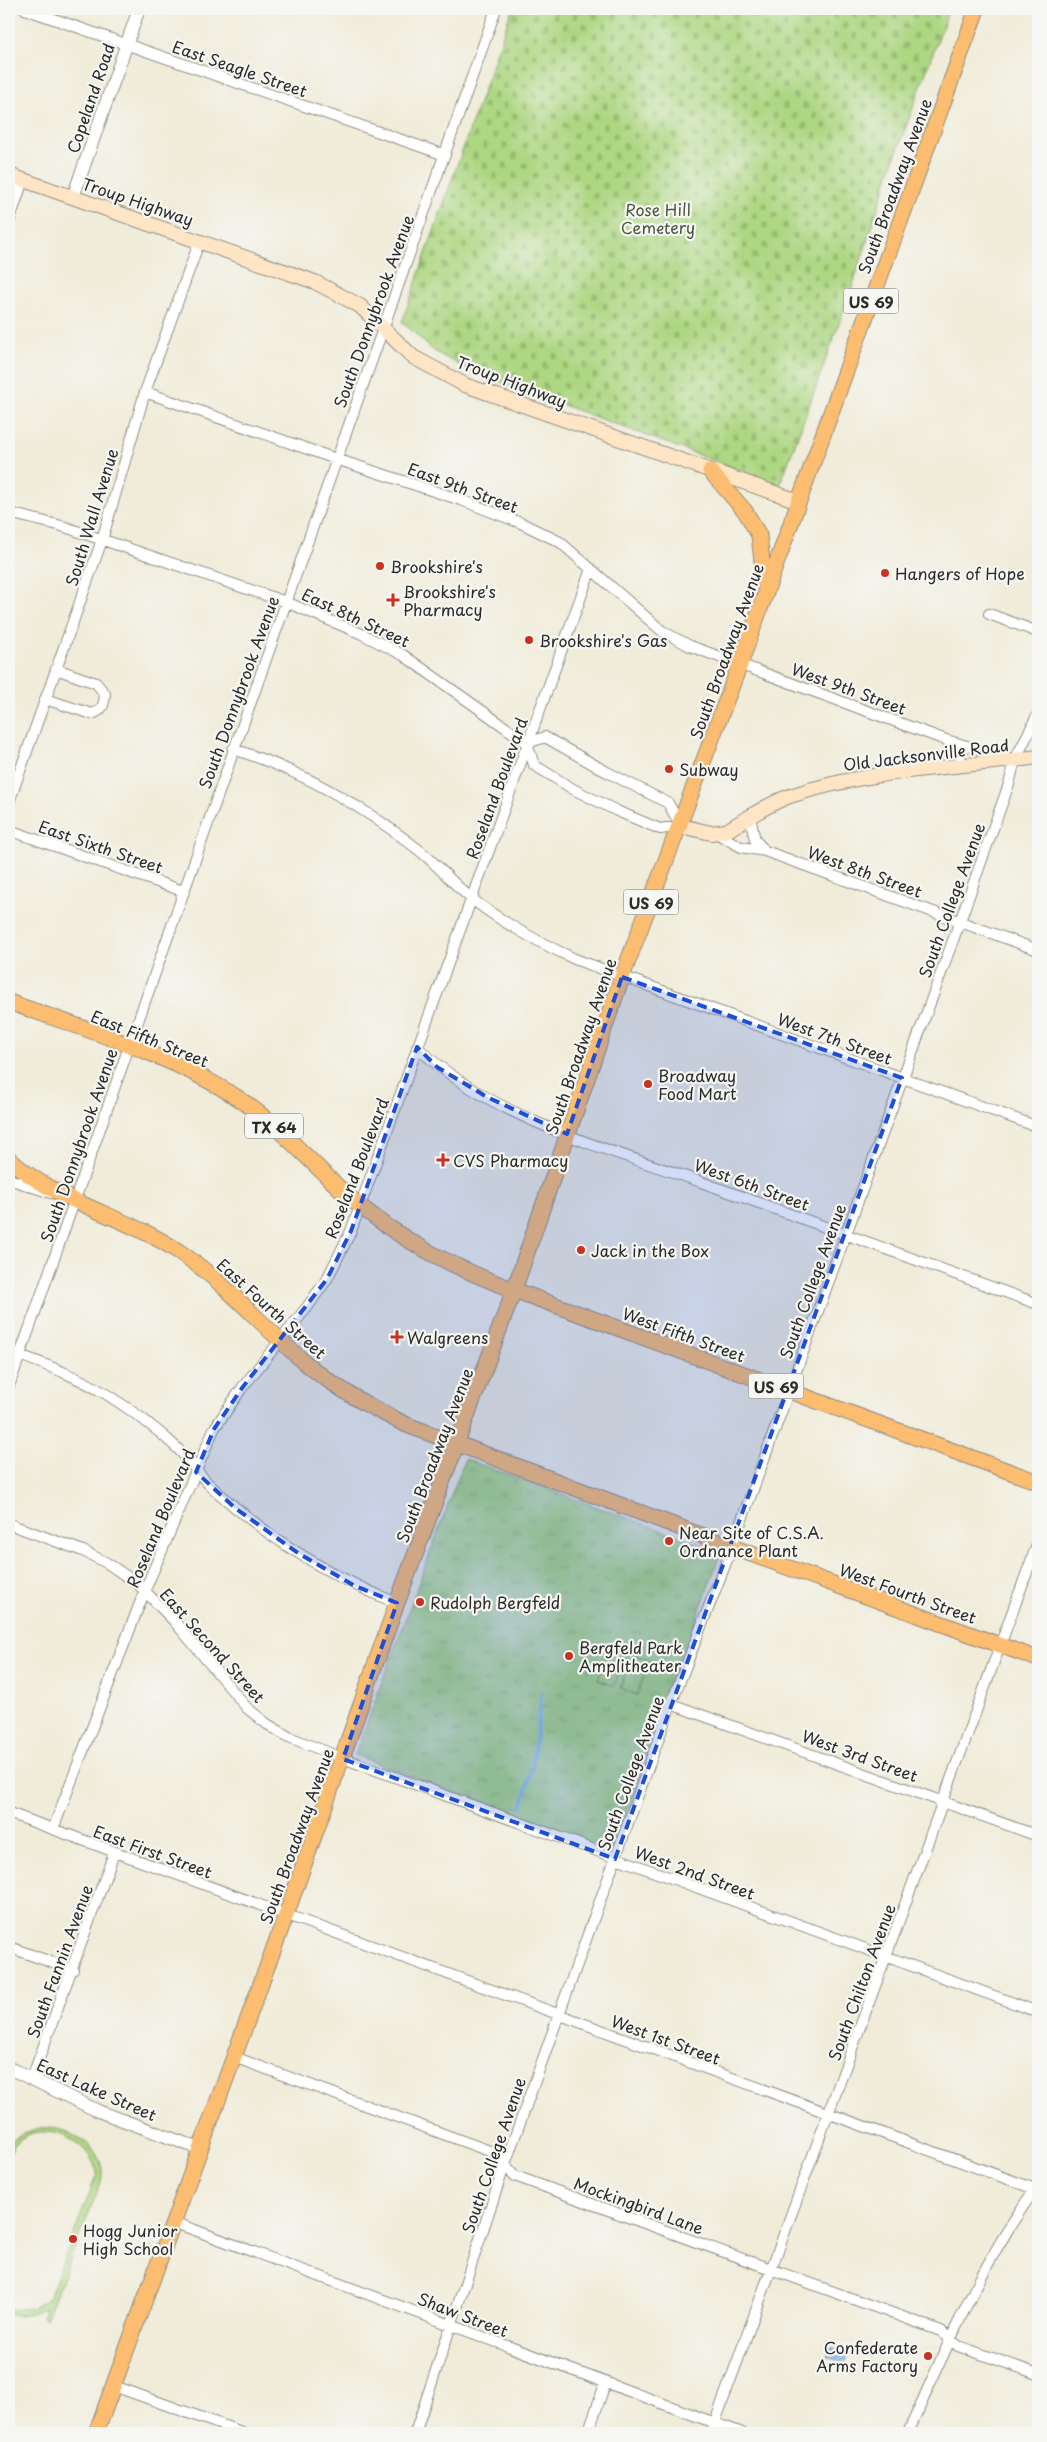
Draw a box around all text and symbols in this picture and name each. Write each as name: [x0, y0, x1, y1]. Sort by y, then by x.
street label: East Seagle Street: [169, 34, 311, 102]
street label: Copeland Road: [60, 40, 120, 156]
street label: South Broadway Avenue: [851, 95, 937, 277]
street label: Troup Highway: [79, 171, 197, 231]
park label: Rose Hill Cemetery: [621, 197, 695, 239]
street label: South Donnybrook Avenue: [327, 211, 419, 411]
road number: US 69: [844, 288, 898, 314]
street label: Troup Highway: [453, 349, 571, 413]
street label: South Wall Avenue: [59, 445, 123, 589]
street label: East 9th Street: [404, 456, 522, 518]
place label: Brookshire's: [390, 554, 483, 578]
marker: Brookshire's: [374, 560, 386, 572]
street label: South Broadway Avenue: [683, 560, 769, 742]
place label: Hangers of Hope: [895, 561, 1025, 585]
marker: Hangers of Hope: [879, 567, 891, 579]
place label: Brookshire's Pharmacy: [403, 579, 496, 621]
street label: East 8th Street: [298, 582, 414, 653]
street label: South Donnybrook Avenue: [192, 592, 284, 792]
marker: Brookshire's Pharmacy: [387, 594, 399, 606]
place label: Brookshire's Gas: [539, 628, 667, 652]
marker: Brookshire's Gas: [523, 634, 535, 646]
street label: West 9th Street: [788, 656, 910, 720]
street label: Roseland Boulevard: [459, 714, 533, 862]
street label: Old Jacksonville Road: [842, 732, 1010, 776]
place label: Subway: [679, 757, 738, 781]
marker: Subway: [663, 763, 675, 775]
street label: East Sixth Street: [36, 813, 167, 879]
street label: South College Avenue: [912, 819, 990, 981]
street label: West 8th Street: [804, 839, 926, 903]
road number: US 69: [624, 890, 678, 914]
street label: South Broadway Avenue: [539, 954, 622, 1137]
street label: East Fifth Street: [88, 1003, 213, 1073]
street label: West 7th Street: [774, 1006, 896, 1070]
street label: South Donnybrook Avenue: [34, 1045, 123, 1245]
place label: Broadway Food Mart: [658, 1063, 737, 1105]
marker: Broadway Food Mart: [642, 1078, 654, 1090]
street label: Roseland Boulevard: [318, 1094, 394, 1242]
road number: TX 64: [245, 1114, 303, 1138]
place label: CVS Pharmacy: [453, 1148, 568, 1172]
street label: West 6th Street: [691, 1152, 813, 1216]
marker: CVS Pharmacy: [437, 1154, 449, 1166]
street label: South College Avenue: [773, 1200, 851, 1362]
place label: Jack in the Box: [591, 1238, 709, 1262]
marker: Jack in the Box: [575, 1244, 587, 1256]
street label: East Fourth Street: [212, 1252, 332, 1364]
street label: West Fifth Street: [619, 1301, 749, 1367]
place label: Walgreens: [407, 1325, 488, 1349]
marker: Walgreens: [391, 1331, 403, 1343]
street label: South Broadway Avenue: [390, 1364, 478, 1546]
road number: US 69: [748, 1374, 804, 1398]
street label: Roseland Boulevard: [120, 1444, 200, 1591]
place label: Near Site of C.S.A. Ordnance Plant: [679, 1520, 824, 1562]
marker: Near Site of C.S.A. Ordnance Plant: [663, 1535, 675, 1547]
street label: West Fourth Street: [836, 1557, 980, 1629]
street label: East Second Street: [155, 1582, 271, 1708]
place label: Rudolph Bergfeld: [430, 1590, 560, 1614]
marker: Rudolph Bergfeld: [414, 1596, 426, 1608]
place label: Bergfeld Park Amplitheater: [579, 1635, 683, 1677]
marker: Bergfeld Park Amplitheater: [563, 1650, 575, 1662]
street label: South College Avenue: [591, 1692, 669, 1854]
street label: West 3rd Street: [799, 1723, 922, 1787]
street label: South Broadway Avenue: [253, 1745, 339, 1927]
street label: East First Street: [90, 1818, 216, 1884]
street label: West 2nd Street: [632, 1839, 759, 1905]
street label: South Fannin Avenue: [20, 1881, 98, 2041]
street label: South Chilton Avenue: [821, 1900, 901, 2064]
street label: West 1st Street: [608, 2008, 724, 2070]
street label: East Lake Street: [33, 2052, 161, 2126]
street label: South College Avenue: [455, 2074, 531, 2236]
street label: Mockingbird Lane: [571, 2170, 707, 2240]
place label: Hogg Junior High School: [83, 2218, 178, 2260]
marker: Hogg Junior High School: [67, 2233, 79, 2245]
street label: Shaw Street: [414, 2286, 512, 2342]
place label: Confederate Arms Factory: [816, 2335, 918, 2377]
marker: Confederate Arms Factory: [922, 2350, 934, 2362]

